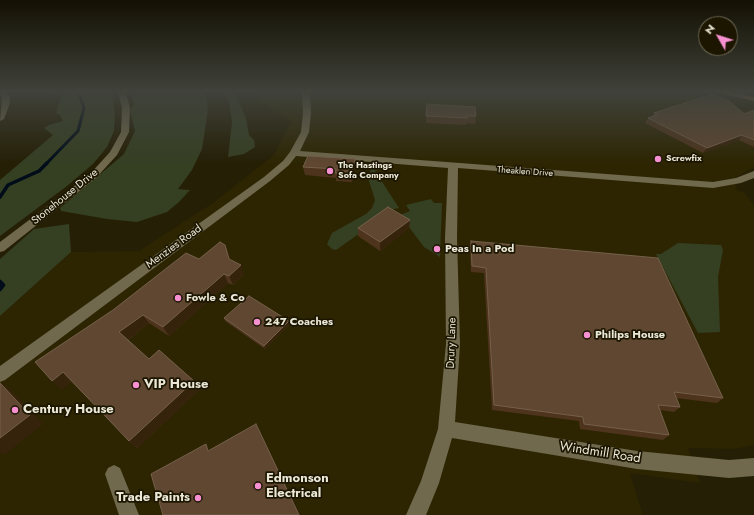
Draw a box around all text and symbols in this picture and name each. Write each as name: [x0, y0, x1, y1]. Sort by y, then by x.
north arrow: [698, 16, 738, 56]
text: N: [700, 21, 718, 38]
marker: Screwfix: [653, 154, 663, 164]
place label: Screwfix: [666, 154, 702, 164]
place label: The Hastings Sofa Company: [338, 161, 399, 182]
street label: Theaklen Drive: [497, 165, 553, 179]
street label: Stonehouse Drive: [29, 166, 101, 228]
marker: The Hastings Sofa Company: [325, 166, 335, 176]
street label: Menzies Road: [144, 222, 204, 272]
place label: Peas In a Pod: [445, 242, 514, 256]
marker: Peas In a Pod: [432, 244, 442, 254]
place label: Fowle & Co: [186, 291, 245, 305]
marker: Fowle & Co: [173, 293, 183, 303]
place label: 247 Coaches: [265, 315, 333, 329]
marker: 247 Coaches: [252, 317, 262, 327]
street label: Drury Lane: [445, 317, 459, 369]
place label: Philips House: [595, 328, 665, 342]
marker: Philips House: [582, 330, 592, 340]
place label: VIP House: [144, 377, 208, 393]
marker: VIP House: [131, 380, 141, 390]
place label: Century House: [23, 402, 114, 418]
marker: Century House: [10, 405, 20, 415]
street label: Windmill Road: [558, 439, 642, 467]
place label: Edmonson Electrical: [266, 471, 329, 502]
marker: Edmonson Electrical: [253, 481, 263, 491]
place label: Trade Paints: [116, 490, 190, 506]
marker: Trade Paints: [193, 493, 203, 503]

